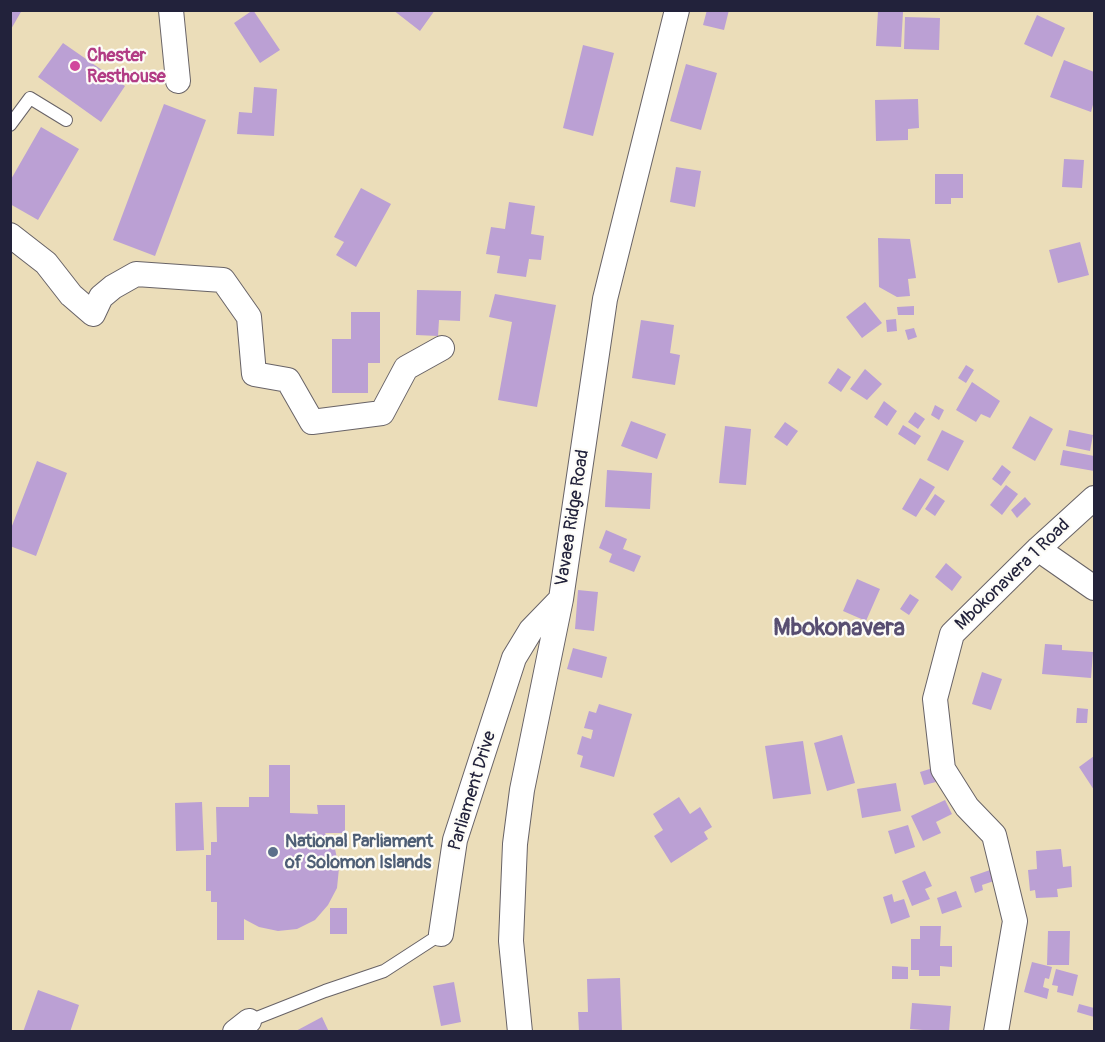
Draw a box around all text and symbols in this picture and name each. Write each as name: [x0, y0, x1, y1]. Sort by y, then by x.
place label: Chester Resthouse: [87, 45, 166, 88]
marker: Chester Resthouse: [68, 59, 82, 73]
street label: Vavaea Ridge Road: [552, 448, 594, 588]
street label: Mbokonavera 1 Road: [951, 515, 1075, 635]
district label: Mbokonavera: [773, 615, 905, 643]
street label: Parliament Drive: [445, 729, 501, 853]
place label: National Parliament of Solomon Islands: [285, 831, 433, 874]
marker: National Parliament of Solomon Islands: [266, 845, 280, 859]

